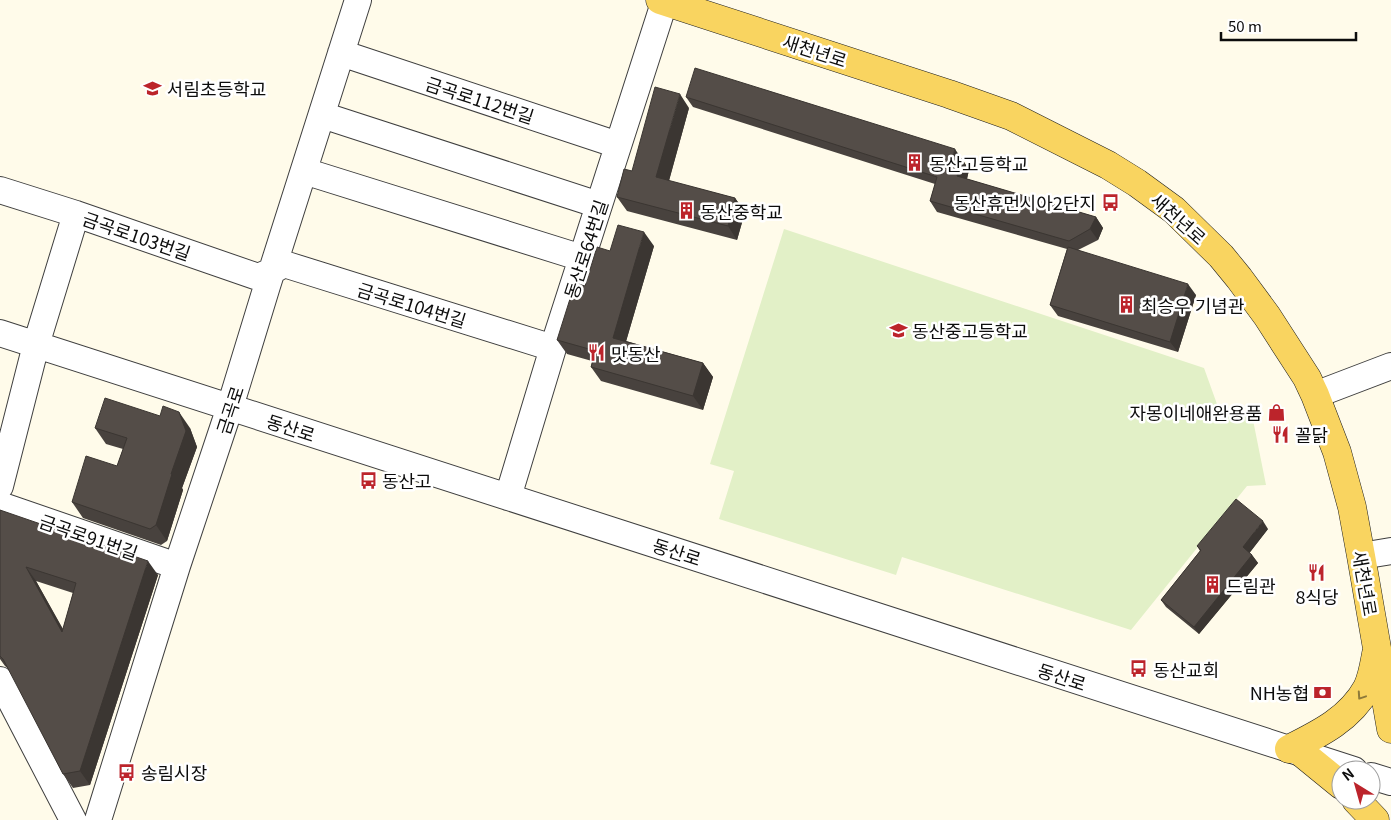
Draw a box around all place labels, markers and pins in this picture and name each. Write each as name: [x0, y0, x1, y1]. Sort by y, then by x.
place label: 서림초등학교: [167, 75, 266, 101]
school or university icon: 서림초등학교: [143, 78, 163, 98]
place label: 동산고등학교: [929, 150, 1028, 176]
building icon: 동산고등학교: [905, 153, 925, 173]
place label: 동산휴먼시아2단지: [954, 189, 1096, 215]
bus stop icon: 동산휴먼시아2단지: [1100, 192, 1120, 212]
place label: 동산중학교: [700, 198, 783, 224]
building icon: 동산중학교: [676, 201, 696, 221]
place label: 최승우 기념관: [1141, 292, 1245, 318]
building icon: 최승우 기념관: [1117, 295, 1137, 315]
place label: 동산중고등학교: [912, 317, 1028, 343]
school or university icon: 동산중고등학교: [888, 320, 908, 340]
place label: 맛동산: [611, 340, 661, 366]
restaurant icon: 맛동산: [587, 343, 607, 363]
place label: 자몽이네애완용품: [1130, 399, 1262, 425]
shop icon: 자몽이네애완용품: [1266, 402, 1286, 422]
place label: 꼴닭: [1295, 421, 1328, 447]
restaurant icon: 꼴닭: [1271, 424, 1291, 444]
place label: 동산고: [382, 467, 432, 493]
bus stop icon: 동산고: [358, 470, 378, 490]
restaurant icon: 8식당: [1307, 563, 1327, 583]
place label: 드림관: [1226, 572, 1276, 598]
building icon: 드림관: [1202, 575, 1222, 595]
place label: 8식당: [1295, 583, 1339, 609]
place label: 동산교회: [1153, 656, 1219, 682]
bus stop icon: 동산교회: [1129, 659, 1149, 679]
place label: NH농협: [1250, 679, 1309, 705]
bank icon: NH농협: [1313, 682, 1333, 702]
place label: 송림시장: [141, 759, 207, 785]
bus stop icon: 송림시장: [117, 762, 137, 782]

